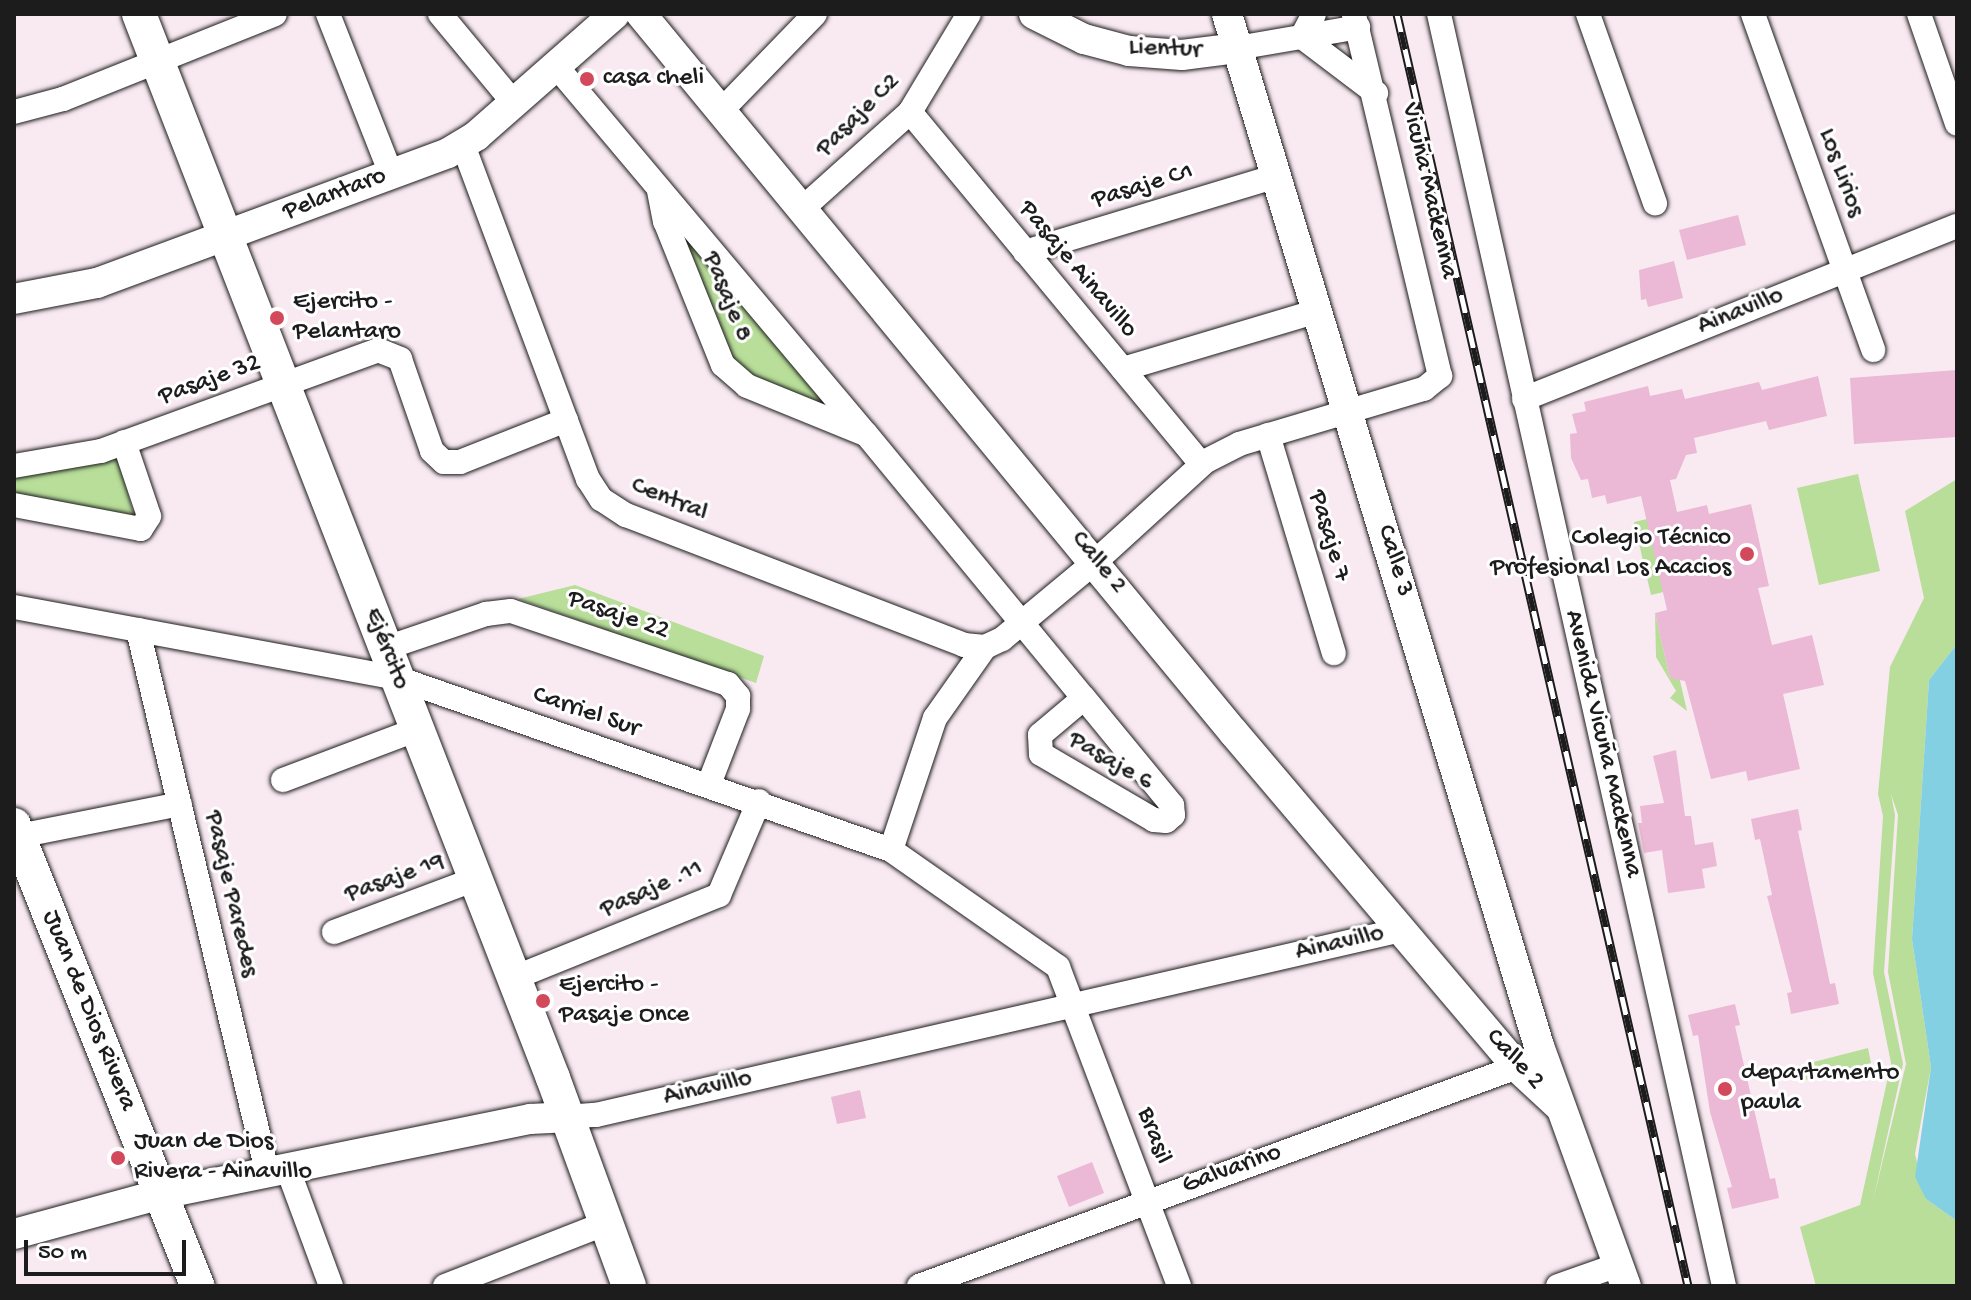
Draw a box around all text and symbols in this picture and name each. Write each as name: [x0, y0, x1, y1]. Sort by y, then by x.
street label: Lientur: [1128, 33, 1202, 67]
place label: casa cheli: [603, 63, 704, 95]
street label: Pasaje C2: [810, 67, 908, 165]
marker: casa cheli: [578, 70, 596, 88]
street label: Vicuña Mackenna: [1393, 100, 1463, 282]
street label: Los Lirios: [1810, 125, 1870, 221]
street label: Pasaje C1: [1088, 157, 1198, 217]
street label: Pelantaro: [279, 161, 391, 229]
street label: Pasaje Ainavillo: [1010, 195, 1144, 345]
street label: Pasaje 8: [694, 247, 758, 347]
street label: Ainavillo: [1694, 281, 1788, 343]
place label: Ejercito - Pelantaro: [293, 287, 401, 348]
marker: Ejercito - Pelantaro: [268, 309, 286, 327]
street label: Pasaje 32: [155, 348, 265, 414]
street label: Central: [626, 471, 712, 529]
street label: Pasaje 7: [1299, 487, 1357, 585]
street label: Calle 3: [1368, 522, 1420, 600]
place label: Colegio Técnico Profesional Los Acacios: [1490, 523, 1731, 584]
street label: Calle 2: [1063, 525, 1133, 601]
marker: Colegio Técnico Profesional Los Acacios: [1738, 545, 1756, 563]
street label: Pasaje 22: [563, 584, 673, 648]
street label: Ejército: [356, 604, 416, 694]
street label: Avenida Vicuña Mackenna: [1556, 607, 1648, 881]
street label: Carriel Sur: [528, 680, 644, 746]
street label: Pasaje 6: [1062, 725, 1158, 799]
street label: Pasaje Paredes: [196, 808, 264, 980]
street label: Pasaje 19: [341, 847, 449, 911]
street label: Pasaje .11: [596, 854, 708, 926]
street label: Juan de Dios Rivera: [34, 906, 142, 1116]
street label: Ainavillo: [1293, 919, 1387, 969]
place label: Ejercito - Pasaje Once: [559, 970, 689, 1032]
marker: Ejercito - Pasaje Once: [534, 992, 552, 1010]
street label: Calle 2: [1478, 1023, 1550, 1097]
place label: departamento paula: [1741, 1058, 1899, 1120]
street label: Ainavillo: [661, 1064, 755, 1114]
marker: departamento paula: [1716, 1080, 1734, 1098]
street label: Brasil: [1128, 1103, 1178, 1169]
place label: Juan de Dios Rivera - Ainavillo: [134, 1127, 312, 1188]
street label: Galvarino: [1178, 1138, 1286, 1202]
marker: Juan de Dios Rivera - Ainavillo: [109, 1149, 127, 1167]
scale bar: [28, 1224, 190, 1274]
text: 50 m: [38, 1239, 87, 1268]

